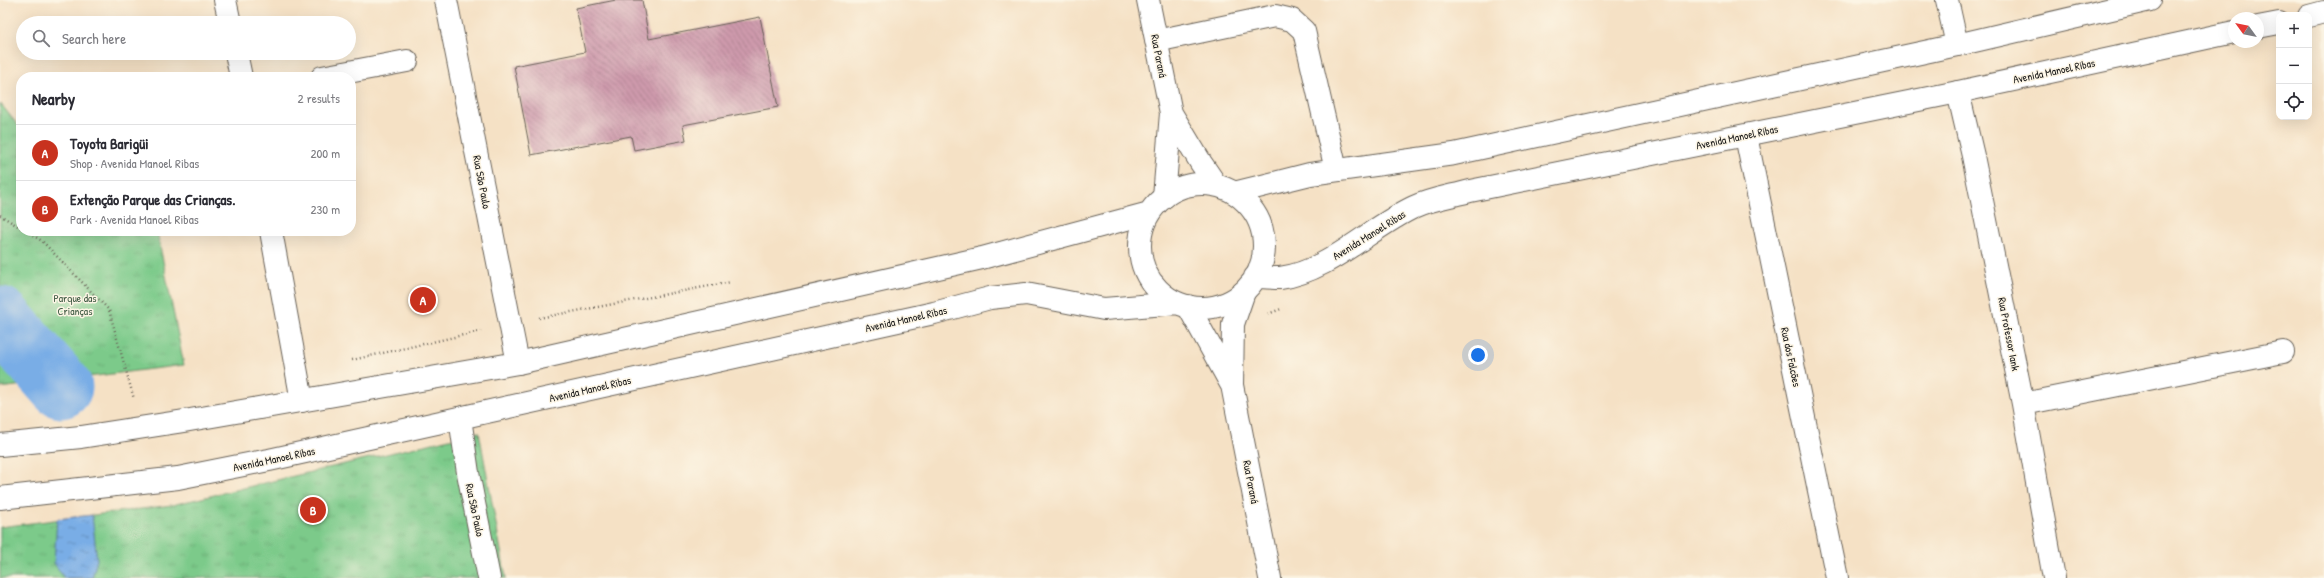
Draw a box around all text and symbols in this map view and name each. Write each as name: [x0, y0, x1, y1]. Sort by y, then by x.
north arrow: [2228, 12, 2264, 48]
map controls: [2276, 12, 2312, 120]
button: +: [2276, 12, 2312, 48]
search box: [16, 16, 356, 60]
icon: search: [30, 27, 52, 49]
text: Search here: [62, 28, 126, 49]
street label: Rua Paraná: [1148, 33, 1170, 79]
button: −: [2276, 48, 2312, 84]
street label: Avenida Manoel Ribas: [2012, 55, 2096, 87]
button: locate: [2276, 84, 2312, 120]
text: Nearby: [32, 87, 75, 110]
text: 2 results: [298, 89, 340, 107]
street label: Avenida Manoel Ribas: [1695, 121, 1779, 153]
text: Toyota Barigüi: [70, 133, 149, 154]
text: A: [42, 144, 48, 162]
text: 200 m: [310, 144, 340, 162]
text: Shop · Avenida Manoel Ribas: [70, 154, 199, 172]
street label: Rua São Paulo: [470, 154, 494, 210]
text: Extenção Parque das Crianças.: [70, 189, 235, 210]
text: B: [42, 200, 48, 218]
text: 230 m: [310, 200, 340, 218]
street label: Avenida Manoel Ribas: [1330, 207, 1408, 263]
text: Park · Avenida Manoel Ribas: [70, 210, 199, 228]
pin: A: [410, 285, 436, 315]
park label: Parque das Crianças: [53, 291, 97, 318]
street label: Rua Professor Iank: [1995, 296, 2023, 372]
street label: Avenida Manoel Ribas: [864, 303, 948, 335]
street label: Rua dos Falcões: [1778, 326, 1804, 388]
your location: [1468, 345, 1488, 365]
street label: Avenida Manoel Ribas: [548, 373, 632, 405]
street label: Avenida Manoel Ribas: [232, 443, 316, 475]
street label: Rua Paraná: [1240, 459, 1262, 505]
street label: Rua São Paulo: [463, 482, 488, 538]
pin: B: [300, 495, 326, 525]

